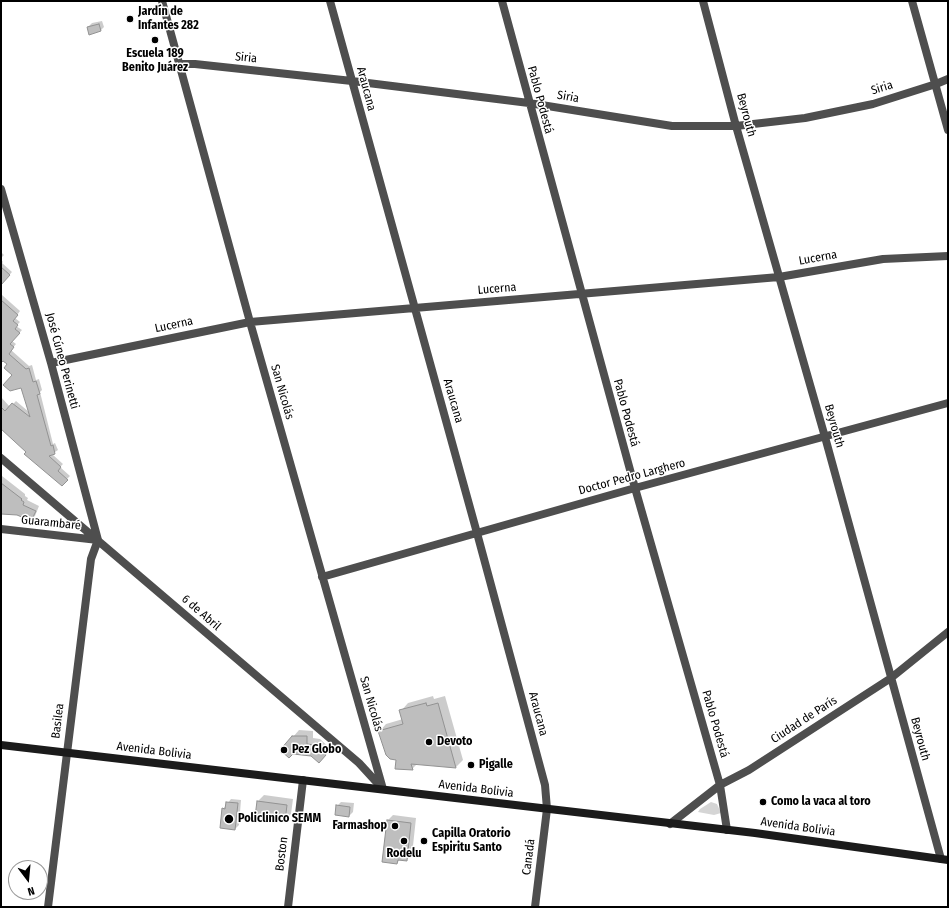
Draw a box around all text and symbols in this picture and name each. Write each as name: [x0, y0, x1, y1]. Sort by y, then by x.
place label: Jardín de Infantes 282: [138, 5, 199, 33]
marker: Jardín de Infantes 282: [125, 14, 135, 24]
marker: Escuela 189 Benito Juárez: [150, 35, 160, 45]
place label: Escuela 189 Benito Juárez: [122, 47, 188, 75]
street label: Siria: [234, 50, 258, 66]
street label: Araucana: [353, 65, 379, 113]
street label: Pablo Podestá: [524, 65, 556, 135]
street label: Siria: [869, 78, 895, 98]
street label: Siria: [556, 88, 580, 106]
street label: Beyrouth: [733, 92, 759, 138]
street label: Lucerna: [798, 248, 838, 268]
street label: Lucerna: [477, 280, 517, 298]
street label: José Cúneo Perinetti: [42, 311, 82, 411]
street label: Lucerna: [154, 314, 194, 336]
street label: San Nicolás: [267, 363, 297, 421]
street label: Araucana: [440, 377, 466, 425]
street label: Pablo Podestá: [610, 378, 642, 448]
street label: Beyrouth: [821, 403, 847, 449]
street label: Doctor Pedro Larghero: [577, 456, 687, 498]
street label: Guarambaré: [20, 513, 82, 533]
street label: 6 de Abril: [179, 592, 223, 634]
street label: San Nicolás: [356, 675, 386, 733]
street label: Pablo Podestá: [698, 689, 732, 759]
street label: Araucana: [525, 690, 551, 738]
street label: Ciudad de París: [768, 693, 840, 747]
street label: Basilea: [49, 703, 67, 739]
street label: Beyrouth: [907, 716, 933, 762]
place label: Devoto: [437, 735, 472, 749]
marker: Devoto: [424, 737, 434, 747]
street label: Avenida Bolivia: [116, 739, 192, 763]
place label: Pez Globo: [292, 743, 341, 757]
marker: Pez Globo: [279, 745, 289, 755]
place label: Pigalle: [479, 758, 513, 772]
marker: Pigalle: [466, 760, 476, 770]
street label: Avenida Bolivia: [438, 777, 514, 801]
place label: Como la vaca al toro: [771, 795, 871, 809]
marker: Como la vaca al toro: [758, 797, 768, 807]
place label: Policlinico SEMM: [238, 812, 321, 826]
marker: Policlinico SEMM: [223, 813, 235, 825]
street label: Avenida Bolivia: [760, 815, 836, 839]
place label: Farmashop: [333, 819, 387, 833]
marker: Farmashop: [390, 821, 400, 831]
place label: Capilla Oratorio Espiritu Santo: [432, 827, 511, 855]
street label: Boston: [273, 836, 291, 872]
marker: Rodelu: [399, 836, 409, 846]
marker: Capilla Oratorio Espiritu Santo: [419, 836, 429, 846]
street label: Canadá: [520, 838, 538, 876]
place label: Rodelu: [386, 847, 422, 861]
north arrow: [8, 860, 48, 900]
text: N: [26, 884, 36, 898]

